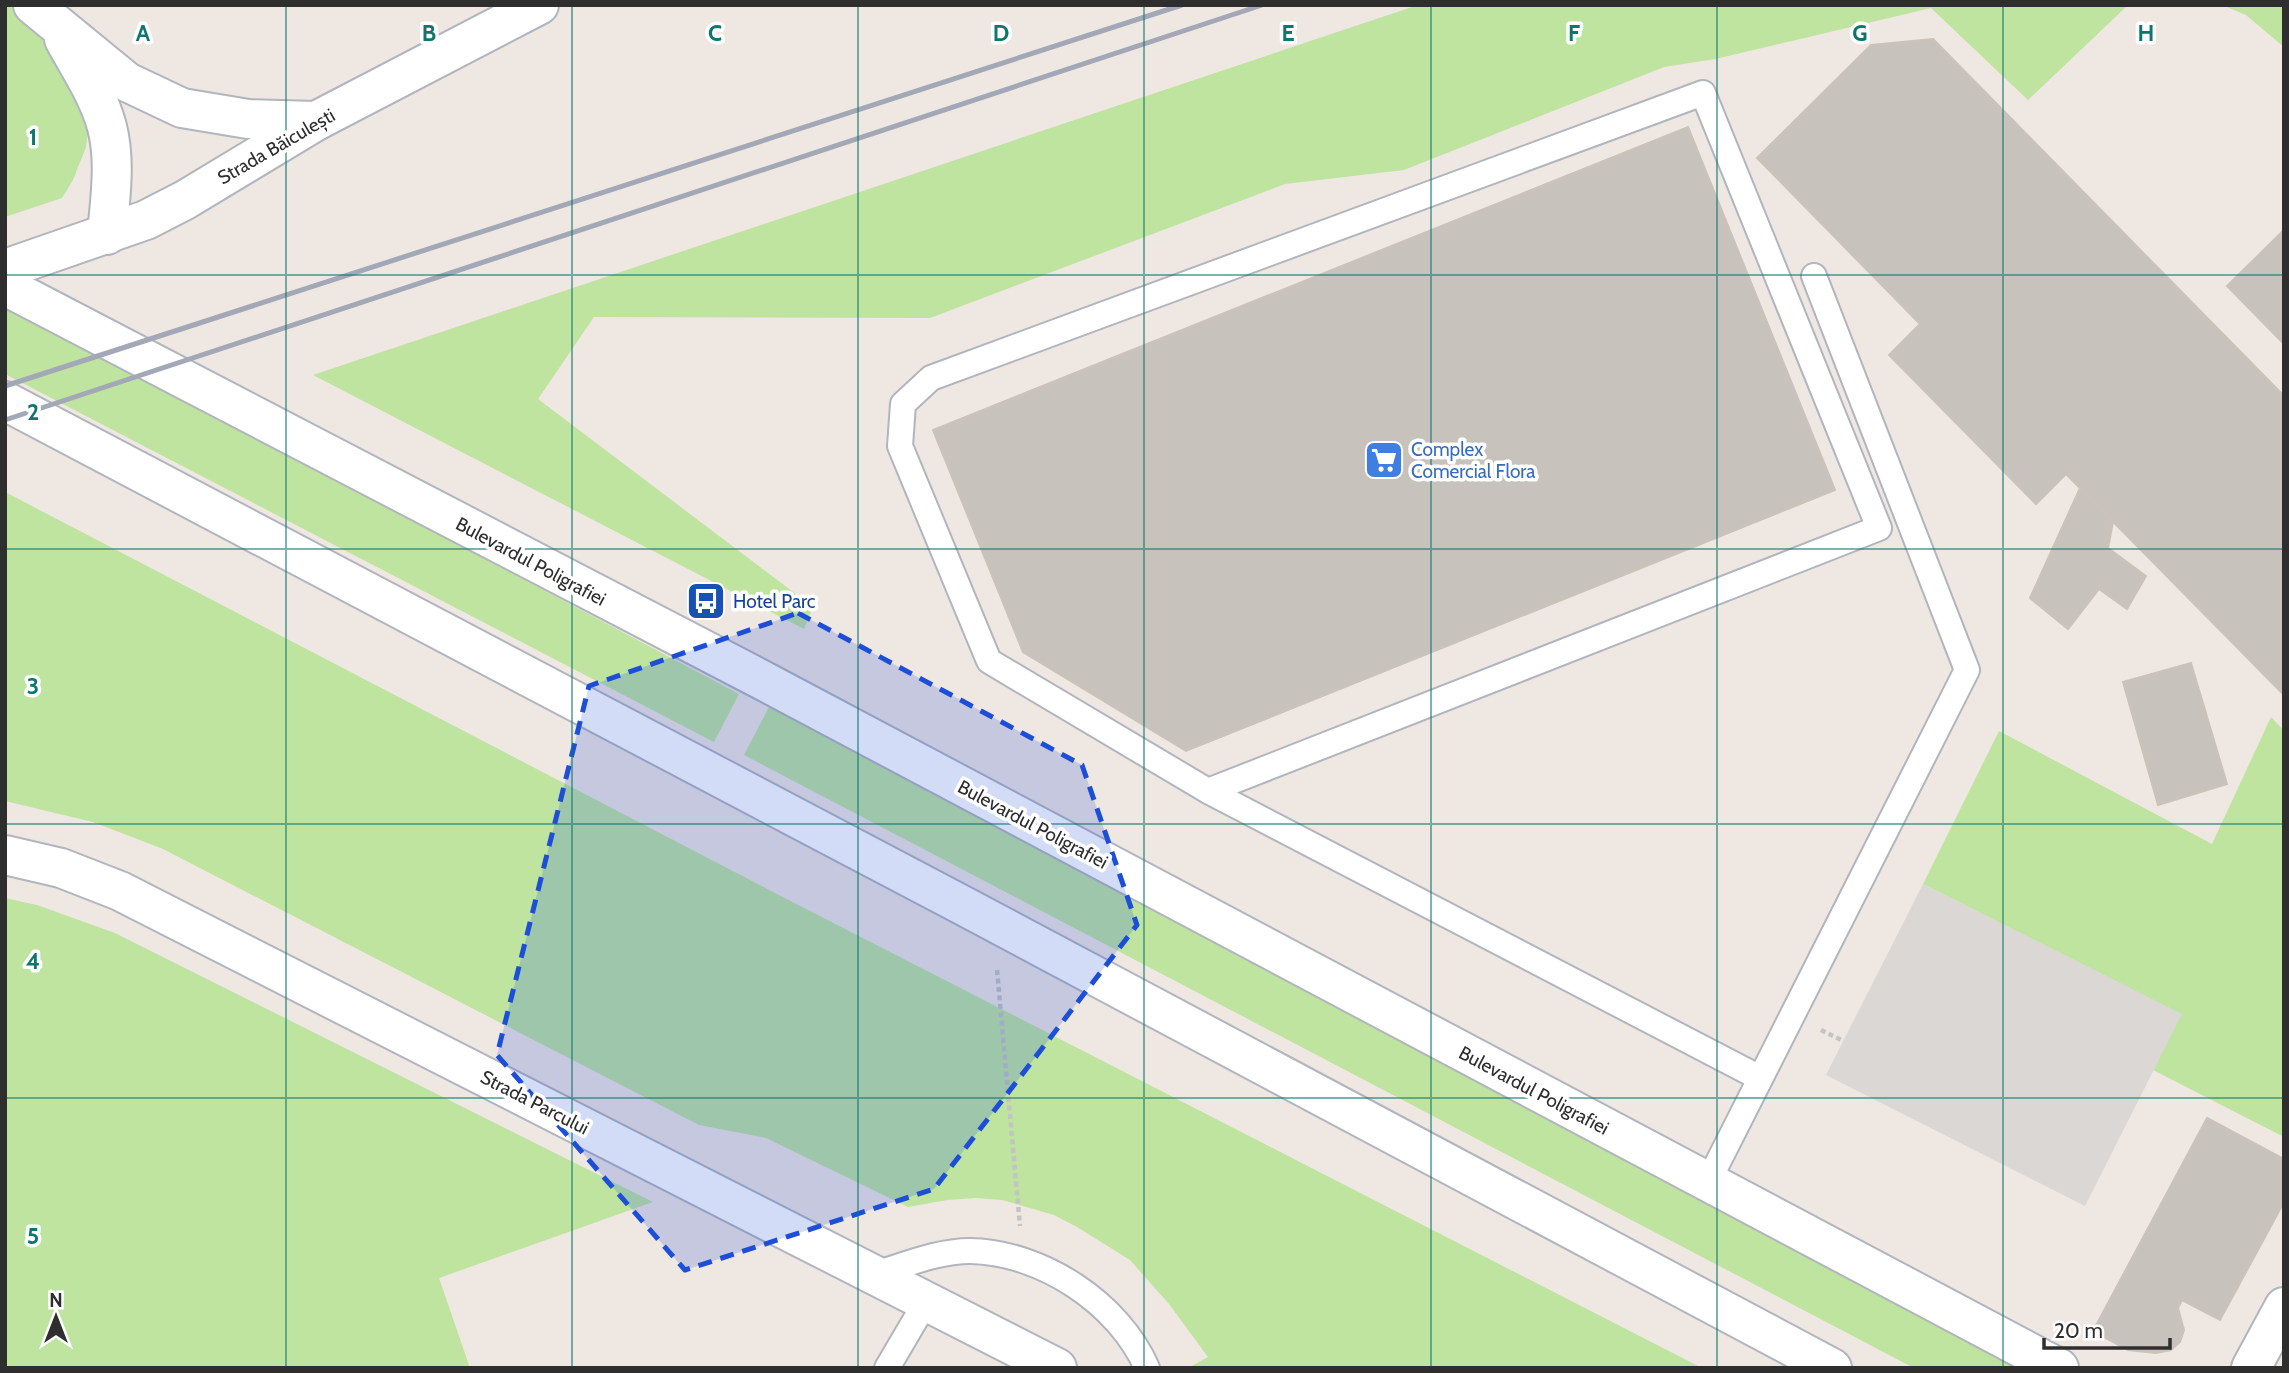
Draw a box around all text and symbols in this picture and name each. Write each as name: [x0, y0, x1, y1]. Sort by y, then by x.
text: A: [136, 19, 151, 47]
text: B: [422, 19, 436, 47]
text: C: [708, 19, 722, 47]
text: D: [993, 19, 1009, 47]
text: E: [1281, 19, 1295, 47]
text: F: [1568, 19, 1580, 47]
text: G: [1852, 19, 1868, 47]
text: H: [2138, 19, 2154, 47]
street label: Strada Băiculești: [213, 104, 340, 190]
text: 1: [29, 123, 37, 151]
text: 2: [27, 398, 39, 426]
place label: Complex Comercial Flora: [1411, 438, 1535, 483]
supermarket icon: Complex Comercial Flora: [1363, 439, 1405, 481]
street label: Bulevardul Poligrafiei: [452, 512, 610, 611]
bus stop icon: Hotel Parc: [685, 580, 727, 622]
place label: Hotel Parc: [733, 590, 816, 613]
text: 3: [27, 672, 39, 700]
street label: Bulevardul Poligrafiei: [954, 775, 1112, 874]
text: 4: [26, 947, 40, 975]
street label: Bulevardul Poligrafiei: [1455, 1041, 1613, 1140]
street label: Strada Parcului: [477, 1065, 593, 1140]
text: 5: [27, 1222, 39, 1250]
north arrow: [21, 1282, 91, 1352]
text: N: [49, 1289, 63, 1312]
scale bar: [2044, 1306, 2170, 1350]
text: 20 m: [2054, 1318, 2103, 1343]

